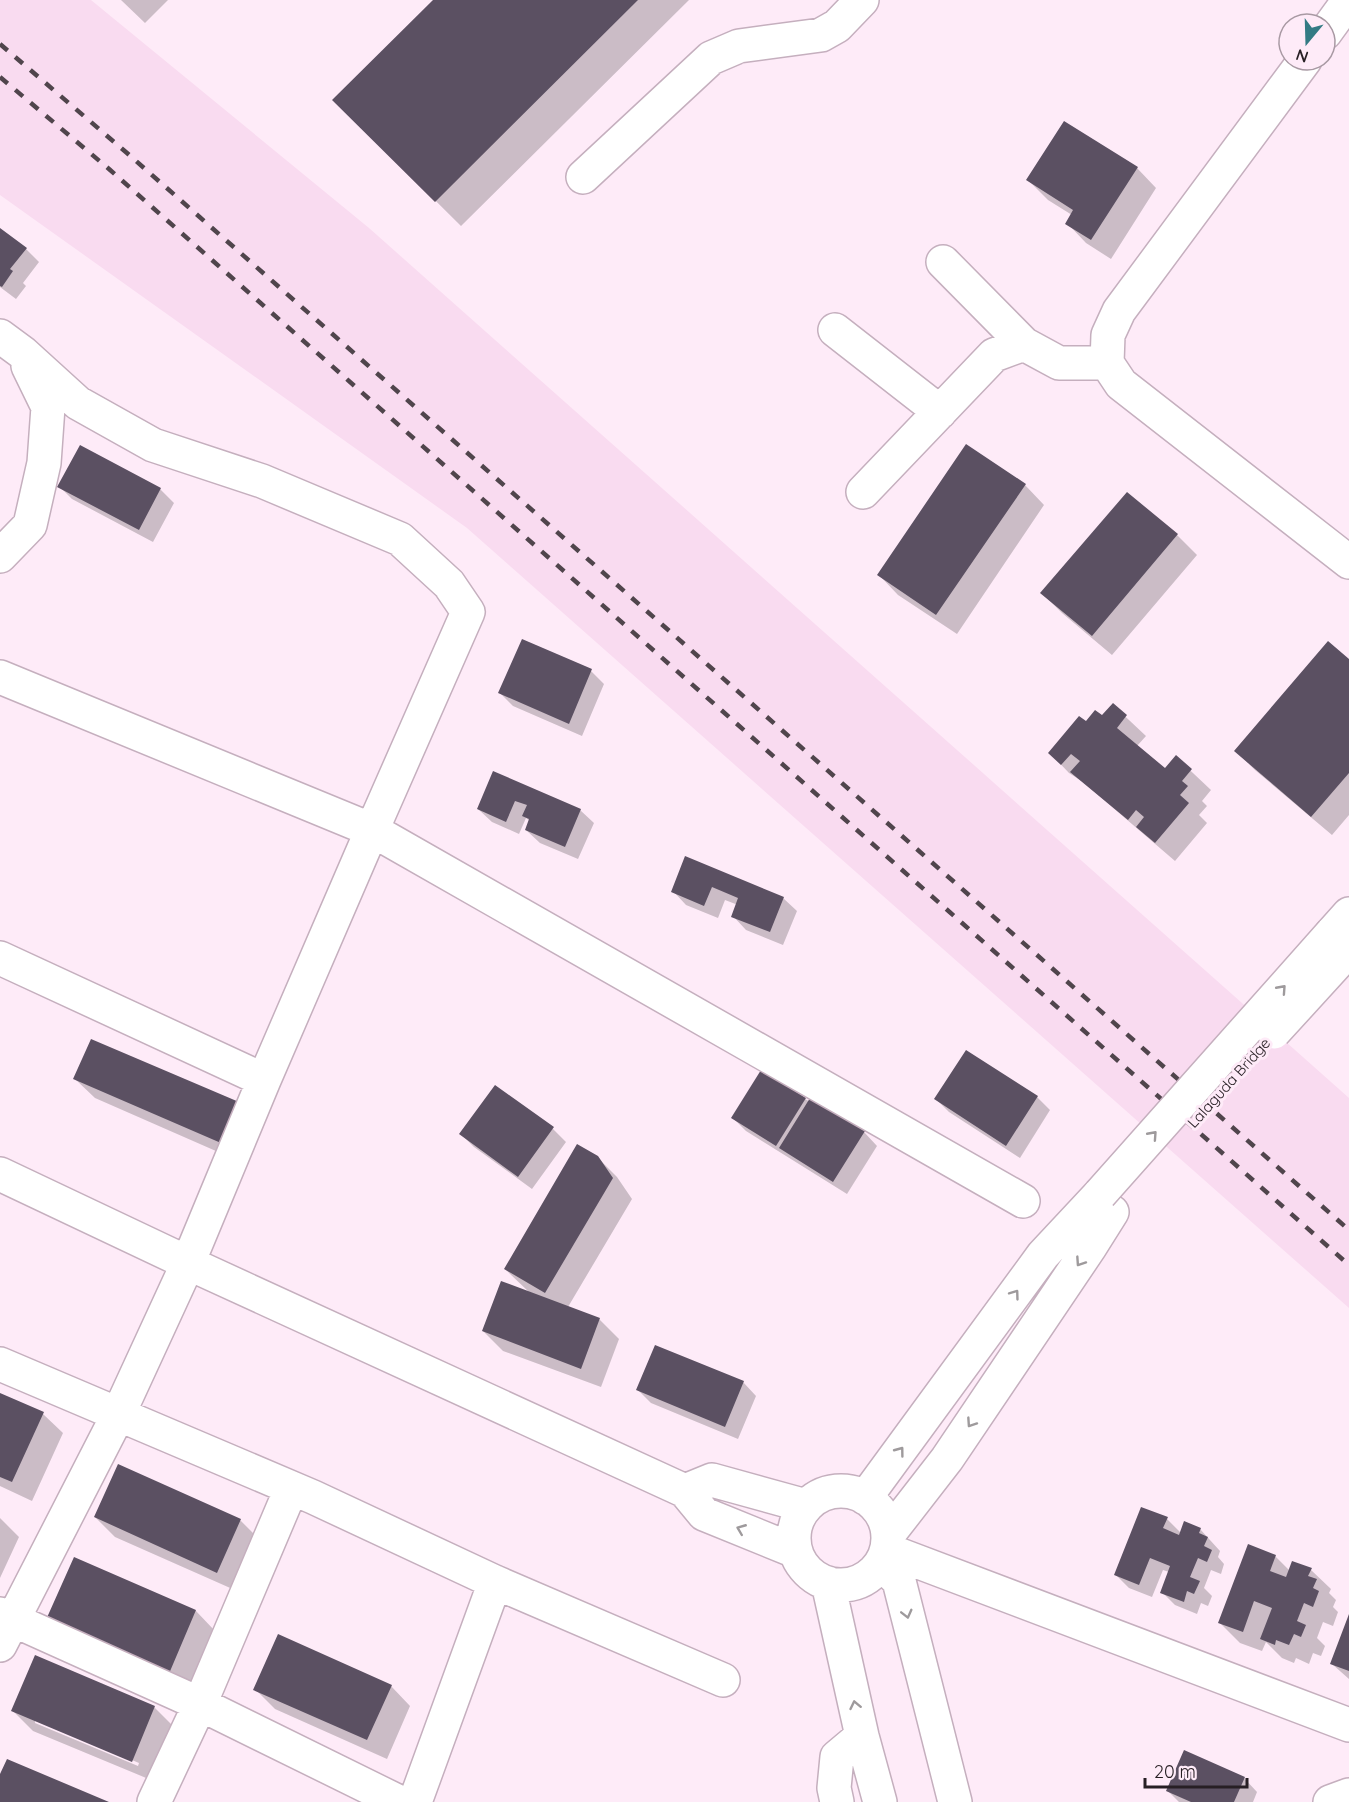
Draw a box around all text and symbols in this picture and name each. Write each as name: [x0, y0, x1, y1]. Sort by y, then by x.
north arrow: [1277, 12, 1337, 72]
text: N: [1293, 45, 1311, 68]
one-way arrow: [1275, 985, 1286, 996]
street label: Lalaguda Bridge: [1183, 1034, 1274, 1132]
one-way arrow: [1146, 1131, 1157, 1142]
one-way arrow: [1076, 1255, 1087, 1266]
one-way arrow: [1008, 1289, 1019, 1300]
one-way arrow: [967, 1416, 978, 1427]
one-way arrow: [892, 1447, 903, 1458]
one-way arrow: [736, 1524, 747, 1536]
one-way arrow: [900, 1608, 912, 1618]
one-way arrow: [849, 1700, 862, 1710]
scale bar: [1145, 1751, 1247, 1789]
text: 20 m: [1154, 1760, 1196, 1783]

